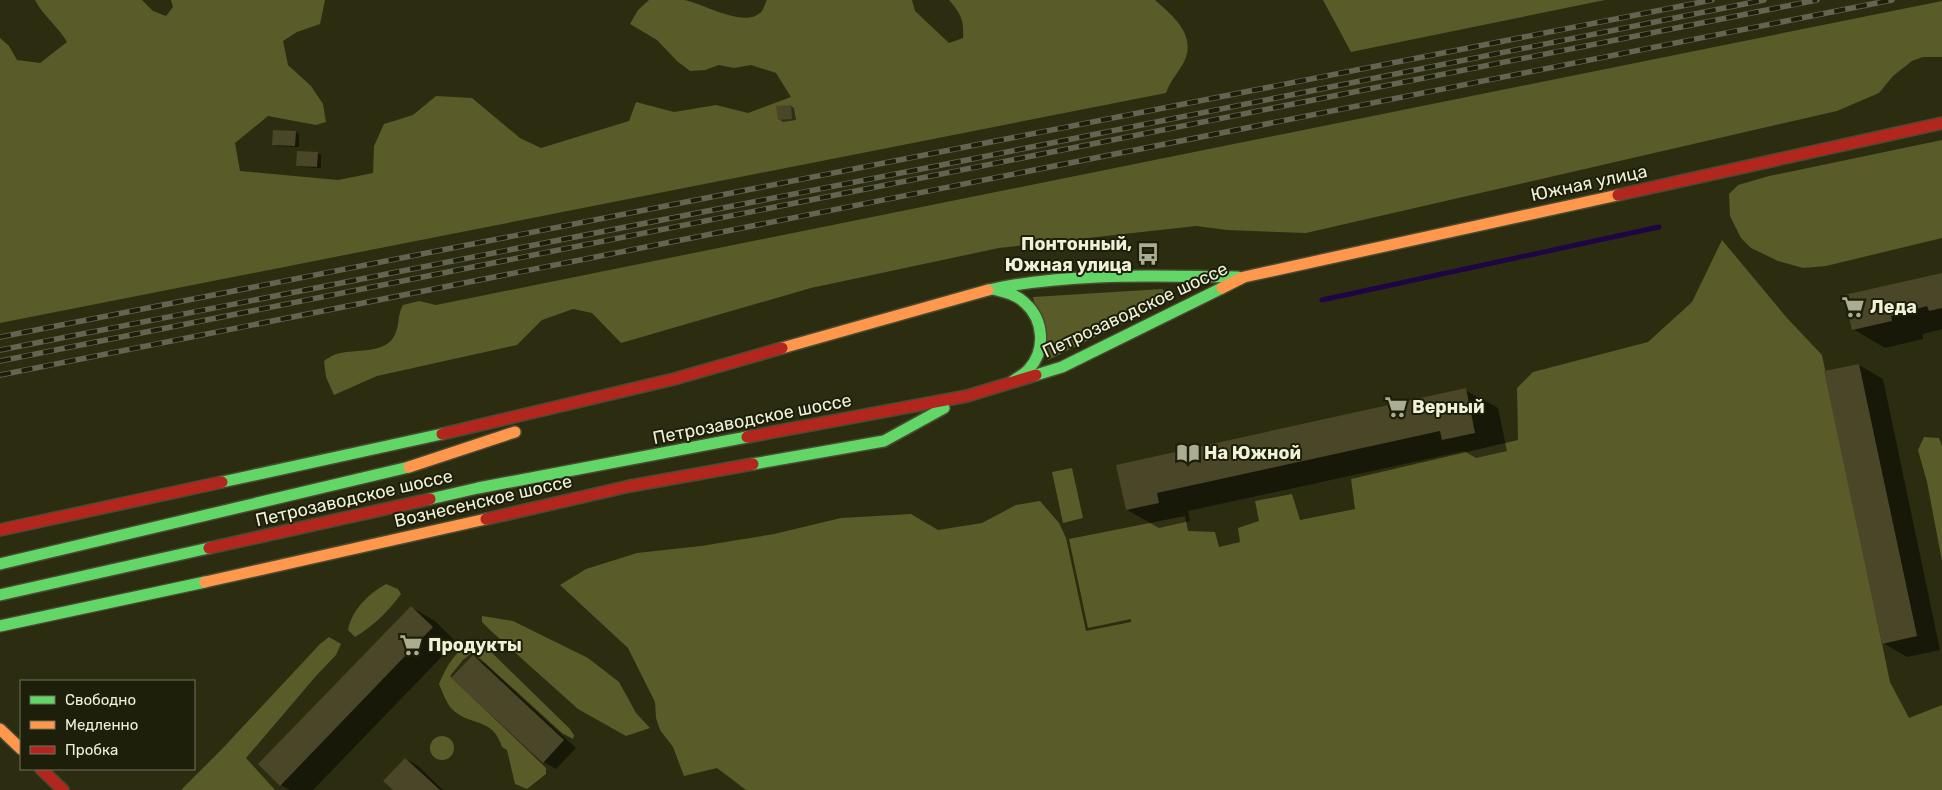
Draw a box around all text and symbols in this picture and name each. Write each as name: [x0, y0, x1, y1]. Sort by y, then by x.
street label: Южная улица: [1529, 160, 1649, 206]
place label: Понтонный, Южная улица: [1005, 233, 1132, 276]
bus stop icon: Понтонный, Южная улица: [1135, 241, 1161, 267]
street label: Петрозаводское шоссе: [1039, 257, 1231, 363]
supermarket icon: Леда: [1840, 294, 1866, 320]
place label: Леда: [1870, 296, 1917, 318]
street label: Петрозаводское шоссе: [651, 389, 853, 449]
supermarket icon: Верный: [1383, 394, 1409, 420]
place label: Верный: [1412, 396, 1485, 418]
library icon: На Южной: [1175, 440, 1201, 466]
place label: На Южной: [1204, 442, 1301, 464]
street label: Петрозаводское шоссе: [253, 465, 455, 531]
street label: Вознесенское шоссе: [392, 470, 574, 532]
supermarket icon: Продукты: [398, 632, 424, 658]
place label: Продукты: [428, 634, 522, 656]
legend: [20, 680, 195, 770]
text: Свободно: [65, 691, 136, 709]
text: Медленно: [65, 716, 138, 734]
text: Пробка: [65, 741, 118, 759]

